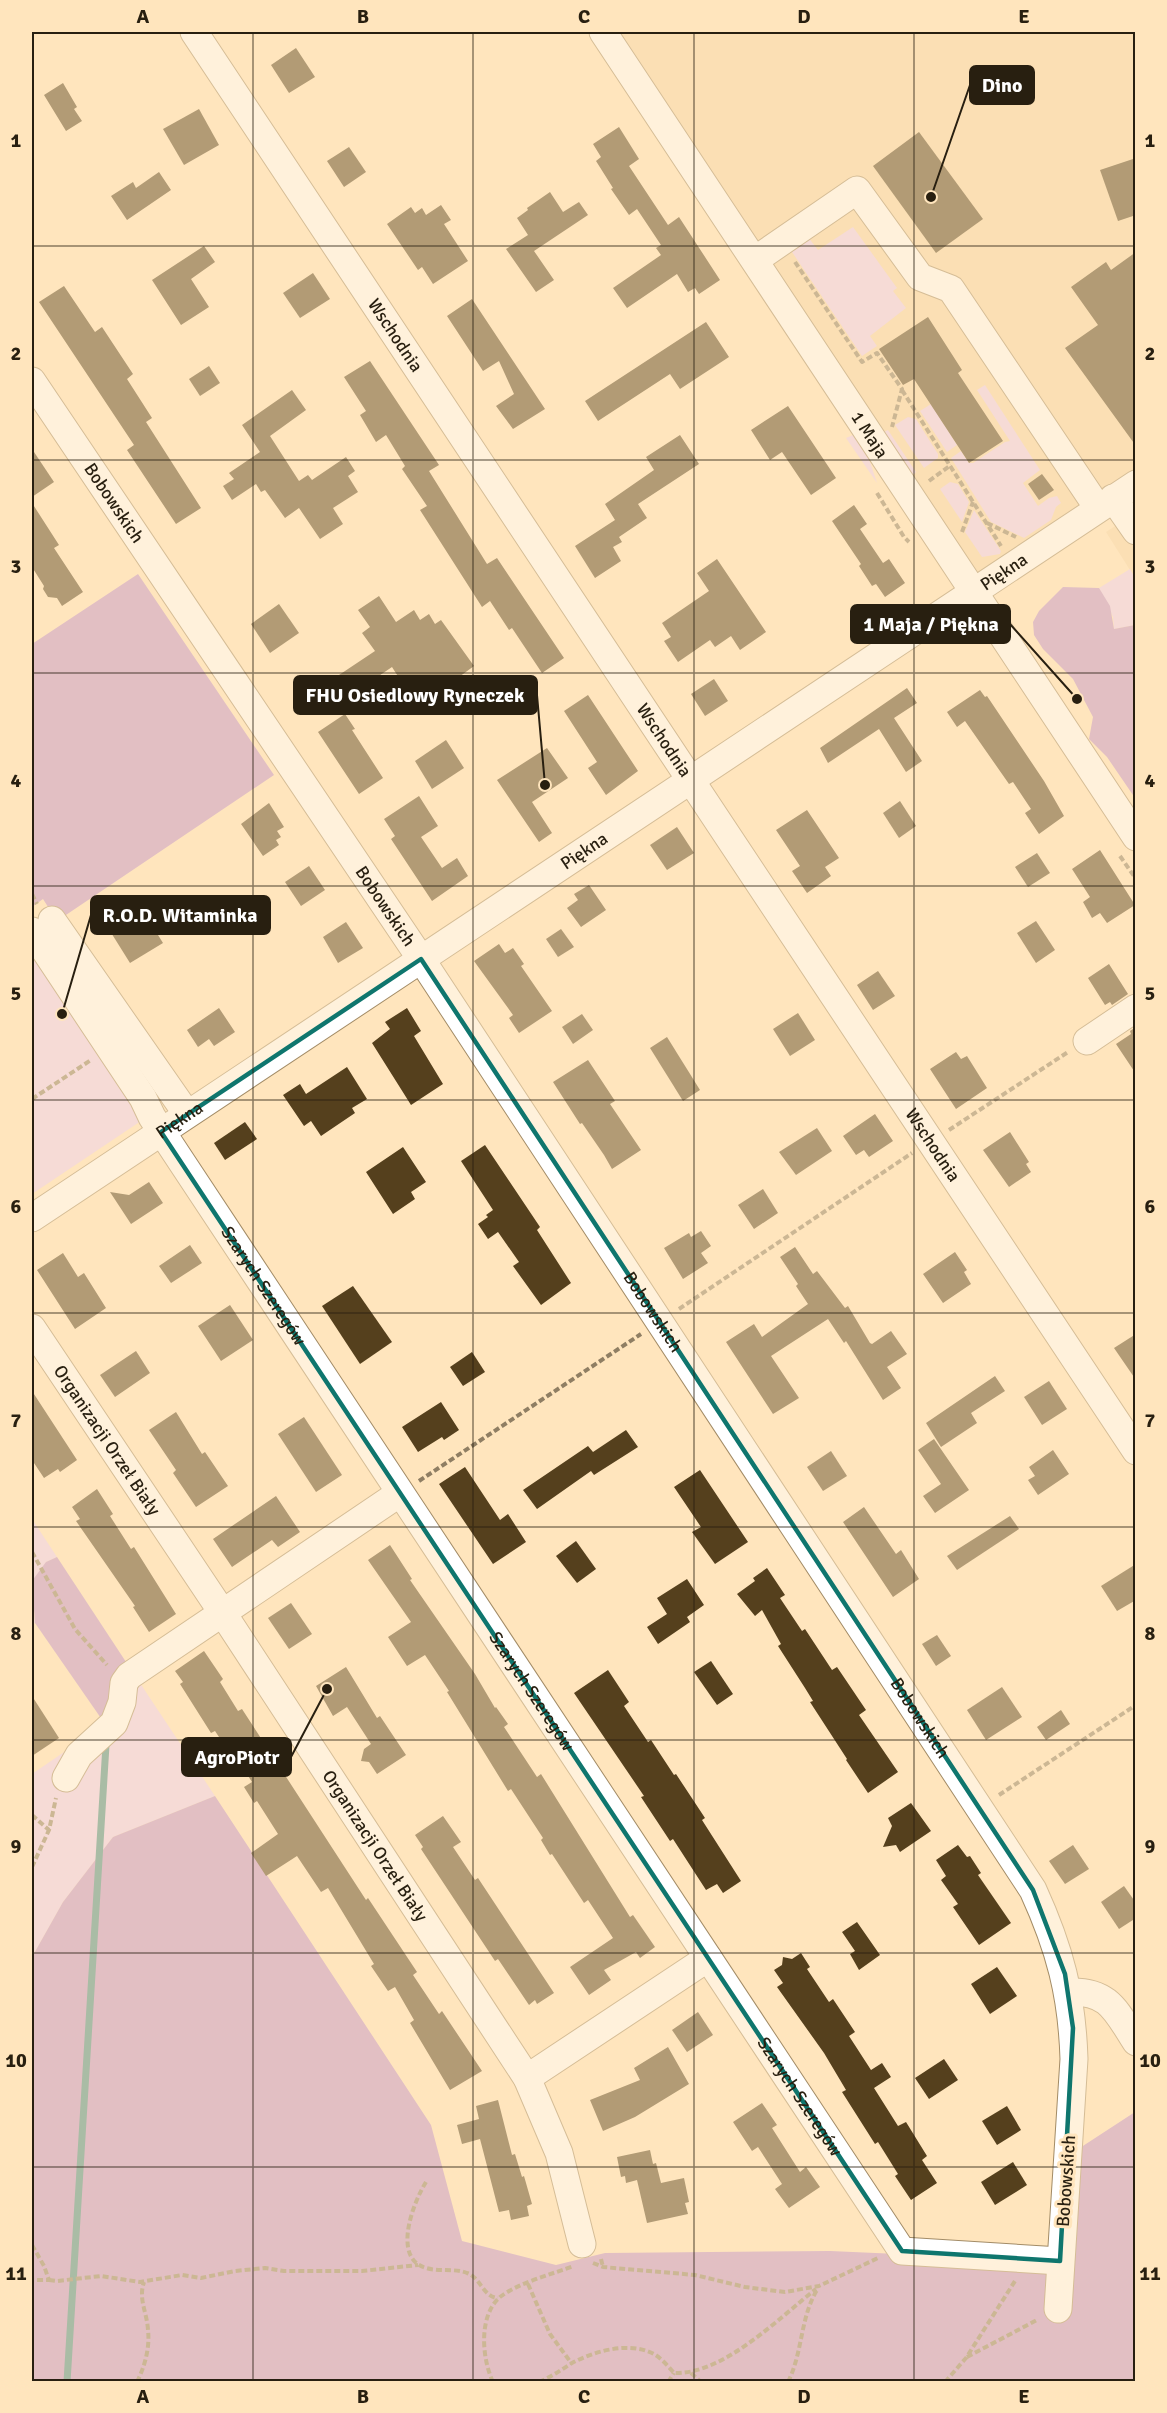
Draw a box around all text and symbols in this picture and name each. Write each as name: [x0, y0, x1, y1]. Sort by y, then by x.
text: A: [137, 4, 150, 29]
text: B: [357, 4, 369, 29]
text: C: [578, 4, 590, 29]
text: D: [797, 4, 811, 29]
text: E: [1018, 4, 1030, 29]
callout: Dino: [970, 66, 1034, 104]
text: Dino: [982, 73, 1022, 98]
text: 1: [11, 128, 22, 153]
text: 1: [1145, 128, 1156, 153]
street label: Wschodnia: [363, 294, 428, 376]
text: 2: [11, 341, 21, 366]
text: 2: [1145, 341, 1155, 366]
street label: 1 Maja: [846, 407, 893, 462]
street label: Bobowskich: [79, 459, 149, 547]
street label: Piękna: [976, 548, 1032, 595]
text: 3: [11, 554, 21, 579]
text: 3: [1145, 554, 1155, 579]
callout: 1 Maja / Piękna: [851, 605, 1010, 643]
text: 1 Maja / Piękna: [863, 612, 999, 637]
callout: FHU Osiedlowy Ryneczek: [294, 676, 537, 714]
text: FHU Osiedlowy Ryneczek: [306, 683, 525, 708]
street label: Wschodnia: [632, 699, 696, 781]
text: 4: [11, 768, 22, 793]
text: 4: [1145, 768, 1156, 793]
street label: Piękna: [556, 827, 612, 875]
street label: Bobowskich: [351, 862, 420, 950]
callout: R.O.D. Witaminka: [91, 896, 270, 934]
text: R.O.D. Witaminka: [103, 903, 257, 928]
text: 5: [11, 981, 21, 1006]
text: 5: [1145, 981, 1155, 1006]
street label: Piękna: [152, 1096, 207, 1144]
street label: Wschodnia: [901, 1104, 965, 1186]
text: 6: [11, 1194, 22, 1219]
text: 6: [1145, 1194, 1156, 1219]
street label: Szarych Szeregów: [216, 1222, 311, 1350]
street label: Bobowskich: [619, 1267, 687, 1356]
street label: Organizacji Orzeł Biały: [49, 1361, 166, 1520]
text: 7: [11, 1408, 22, 1433]
text: 7: [1145, 1408, 1156, 1433]
text: 8: [11, 1621, 22, 1646]
text: 8: [1145, 1621, 1156, 1646]
street label: Szarych Szeregów: [484, 1627, 579, 1755]
street label: Bobowskich: [885, 1674, 954, 1762]
callout: AgroPiotr: [182, 1738, 291, 1776]
text: AgroPiotr: [195, 1745, 280, 1770]
street label: Organizacji Orzeł Biały: [317, 1766, 433, 1926]
text: 9: [11, 1834, 22, 1859]
text: 9: [1145, 1834, 1156, 1859]
street label: Szarych Szeregów: [753, 2033, 847, 2160]
text: 10: [5, 2048, 27, 2073]
text: 10: [1139, 2048, 1161, 2073]
street label: Bobowskich: [1052, 2134, 1080, 2228]
text: 11: [5, 2261, 27, 2286]
text: 11: [1139, 2261, 1161, 2286]
text: A: [137, 2384, 150, 2409]
text: B: [357, 2384, 369, 2409]
text: C: [578, 2384, 590, 2409]
text: D: [797, 2384, 811, 2409]
text: E: [1018, 2384, 1030, 2409]

